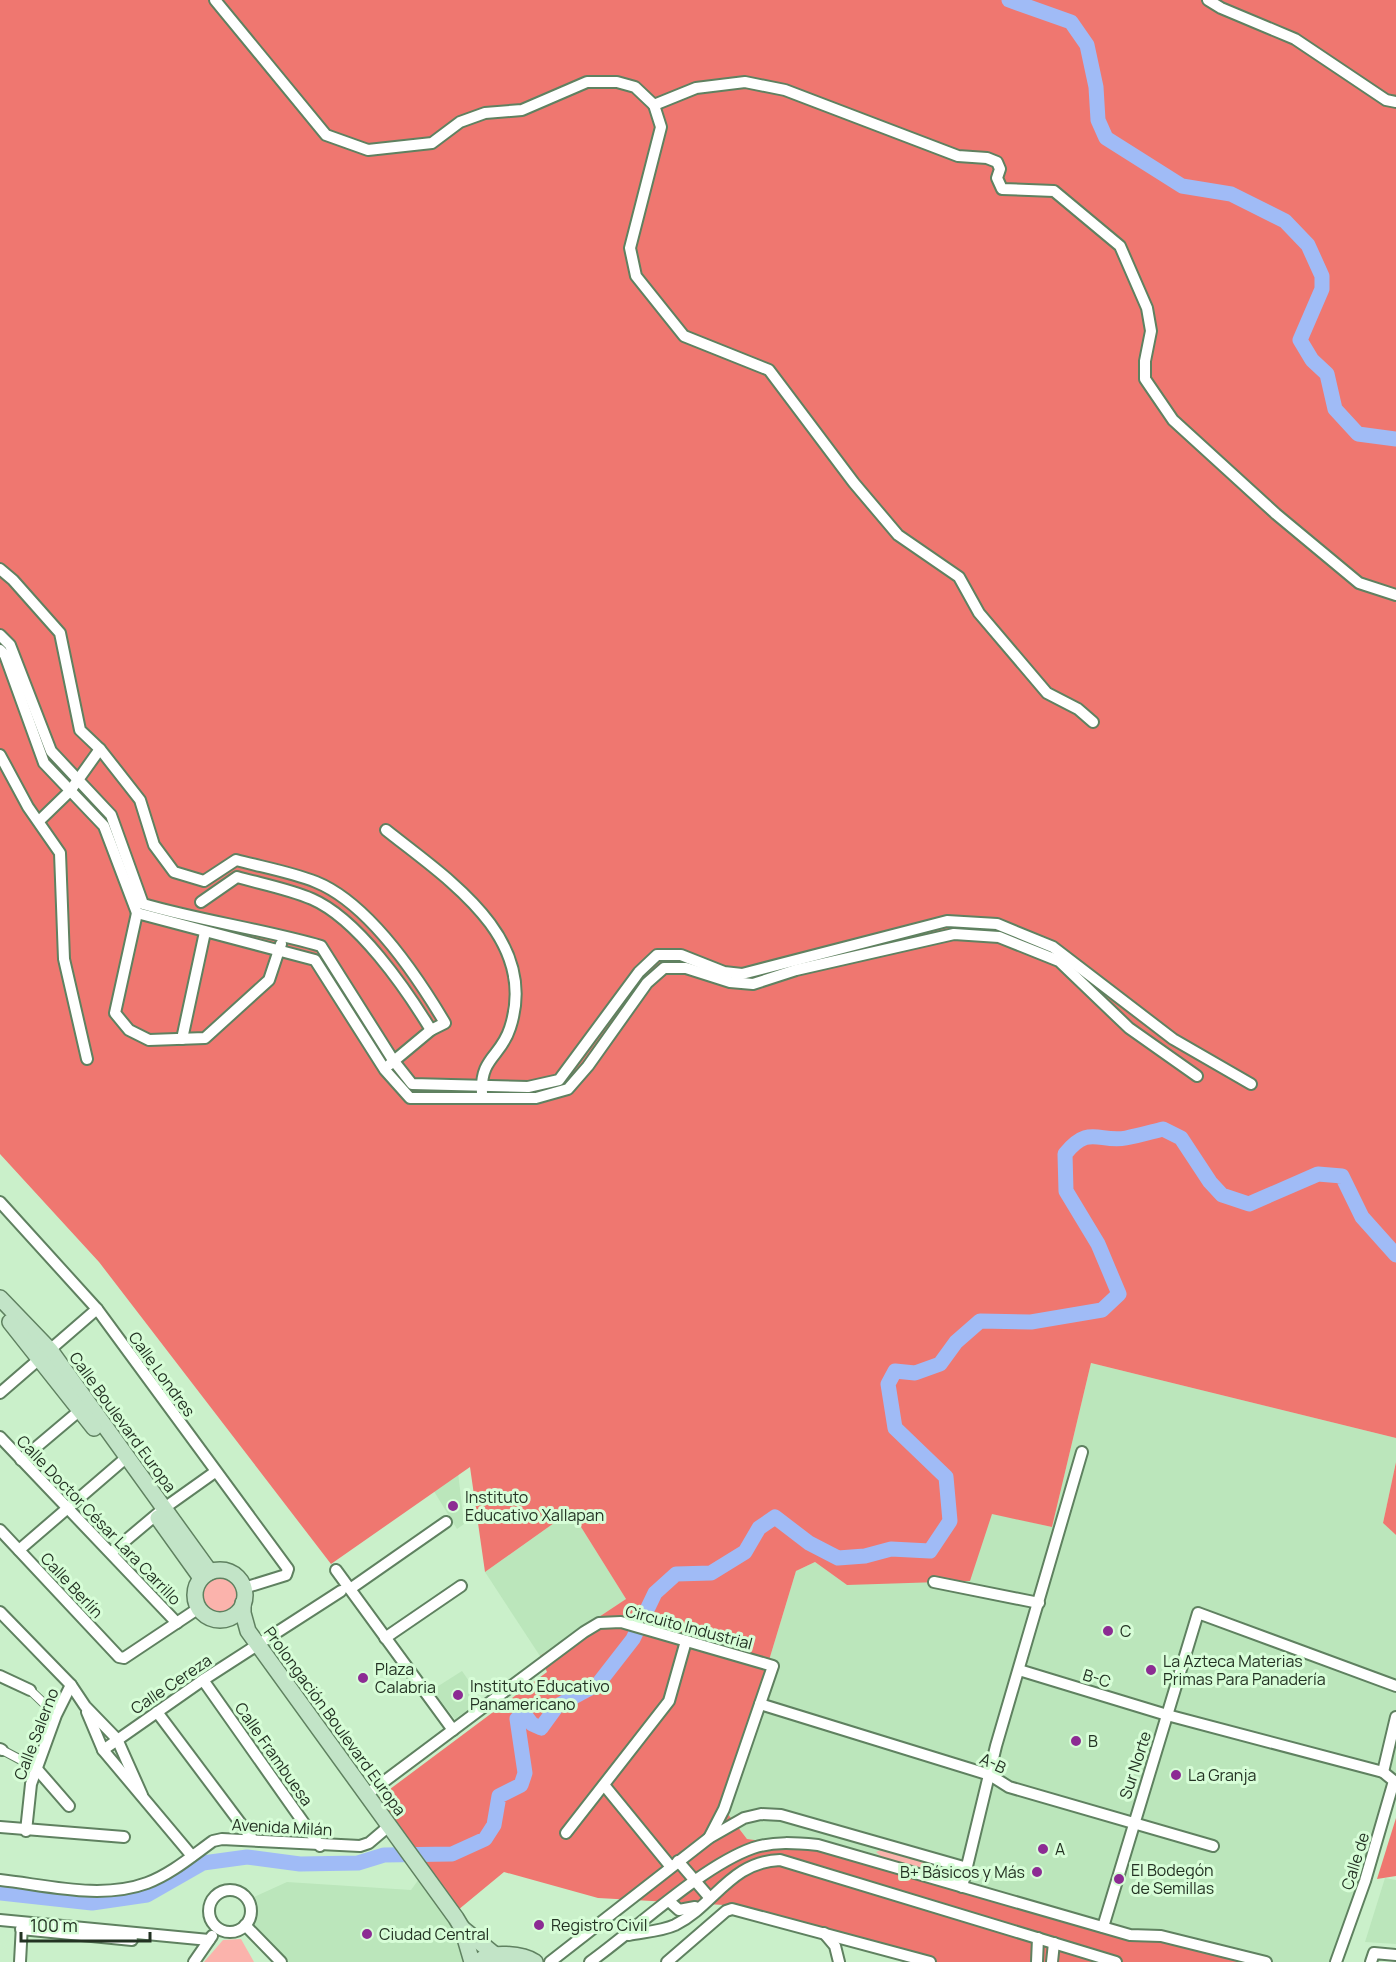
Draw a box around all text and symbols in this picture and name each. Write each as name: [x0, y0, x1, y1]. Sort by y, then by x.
street label: Calle Londres: [124, 1327, 200, 1421]
street label: Calle Boulevard Europa: [64, 1347, 182, 1497]
street label: Calle Doctor César Lara Carrillo: [12, 1430, 186, 1610]
place label: Instituto Educativo Xallapan: [465, 1486, 604, 1526]
marker: Instituto Educativo Xallapan: [446, 1499, 460, 1513]
street label: Calle Berlín: [36, 1547, 108, 1623]
street label: Circuito Industrial: [623, 1599, 755, 1655]
place label: C: [1120, 1620, 1131, 1642]
street label: Prolongación Boulevard Europa: [259, 1622, 411, 1820]
marker: C: [1101, 1624, 1115, 1638]
street label: Calle Cereza: [126, 1649, 216, 1719]
place label: La Azteca Materias Primas Para Panadería: [1163, 1650, 1326, 1690]
place label: Plaza Calabria: [375, 1658, 436, 1698]
street label: B-C: [1080, 1663, 1114, 1693]
marker: La Azteca Materias Primas Para Panadería: [1144, 1663, 1158, 1677]
marker: Plaza Calabria: [356, 1671, 370, 1685]
place label: Instituto Educativo Panamericano: [470, 1675, 610, 1715]
street label: Calle Salerno: [8, 1685, 64, 1783]
marker: Instituto Educativo Panamericano: [451, 1688, 465, 1702]
street label: Calle Frambuesa: [230, 1698, 318, 1810]
street label: Sur Norte: [1114, 1728, 1156, 1802]
place label: B: [1088, 1730, 1098, 1752]
marker: B: [1069, 1734, 1083, 1748]
street label: A-B: [976, 1747, 1010, 1779]
place label: La Granja: [1188, 1764, 1256, 1786]
marker: La Granja: [1169, 1768, 1183, 1782]
street label: Avenida Milán: [231, 1813, 333, 1841]
street label: Calle de: [1336, 1829, 1374, 1893]
place label: A: [1055, 1838, 1065, 1860]
marker: A: [1036, 1842, 1050, 1856]
place label: El Bodegón de Semillas: [1131, 1859, 1214, 1899]
place label: B+ Básicos y Más: [900, 1861, 1025, 1883]
marker: B+ Básicos y Más: [1030, 1865, 1044, 1879]
marker: El Bodegón de Semillas: [1112, 1872, 1126, 1886]
scale bar: [21, 1905, 150, 1943]
text: 100 m: [30, 1913, 78, 1937]
place label: Registro Civil: [551, 1914, 648, 1936]
marker: Registro Civil: [532, 1918, 546, 1932]
place label: Ciudad Central: [379, 1923, 489, 1945]
marker: Ciudad Central: [360, 1927, 374, 1941]

